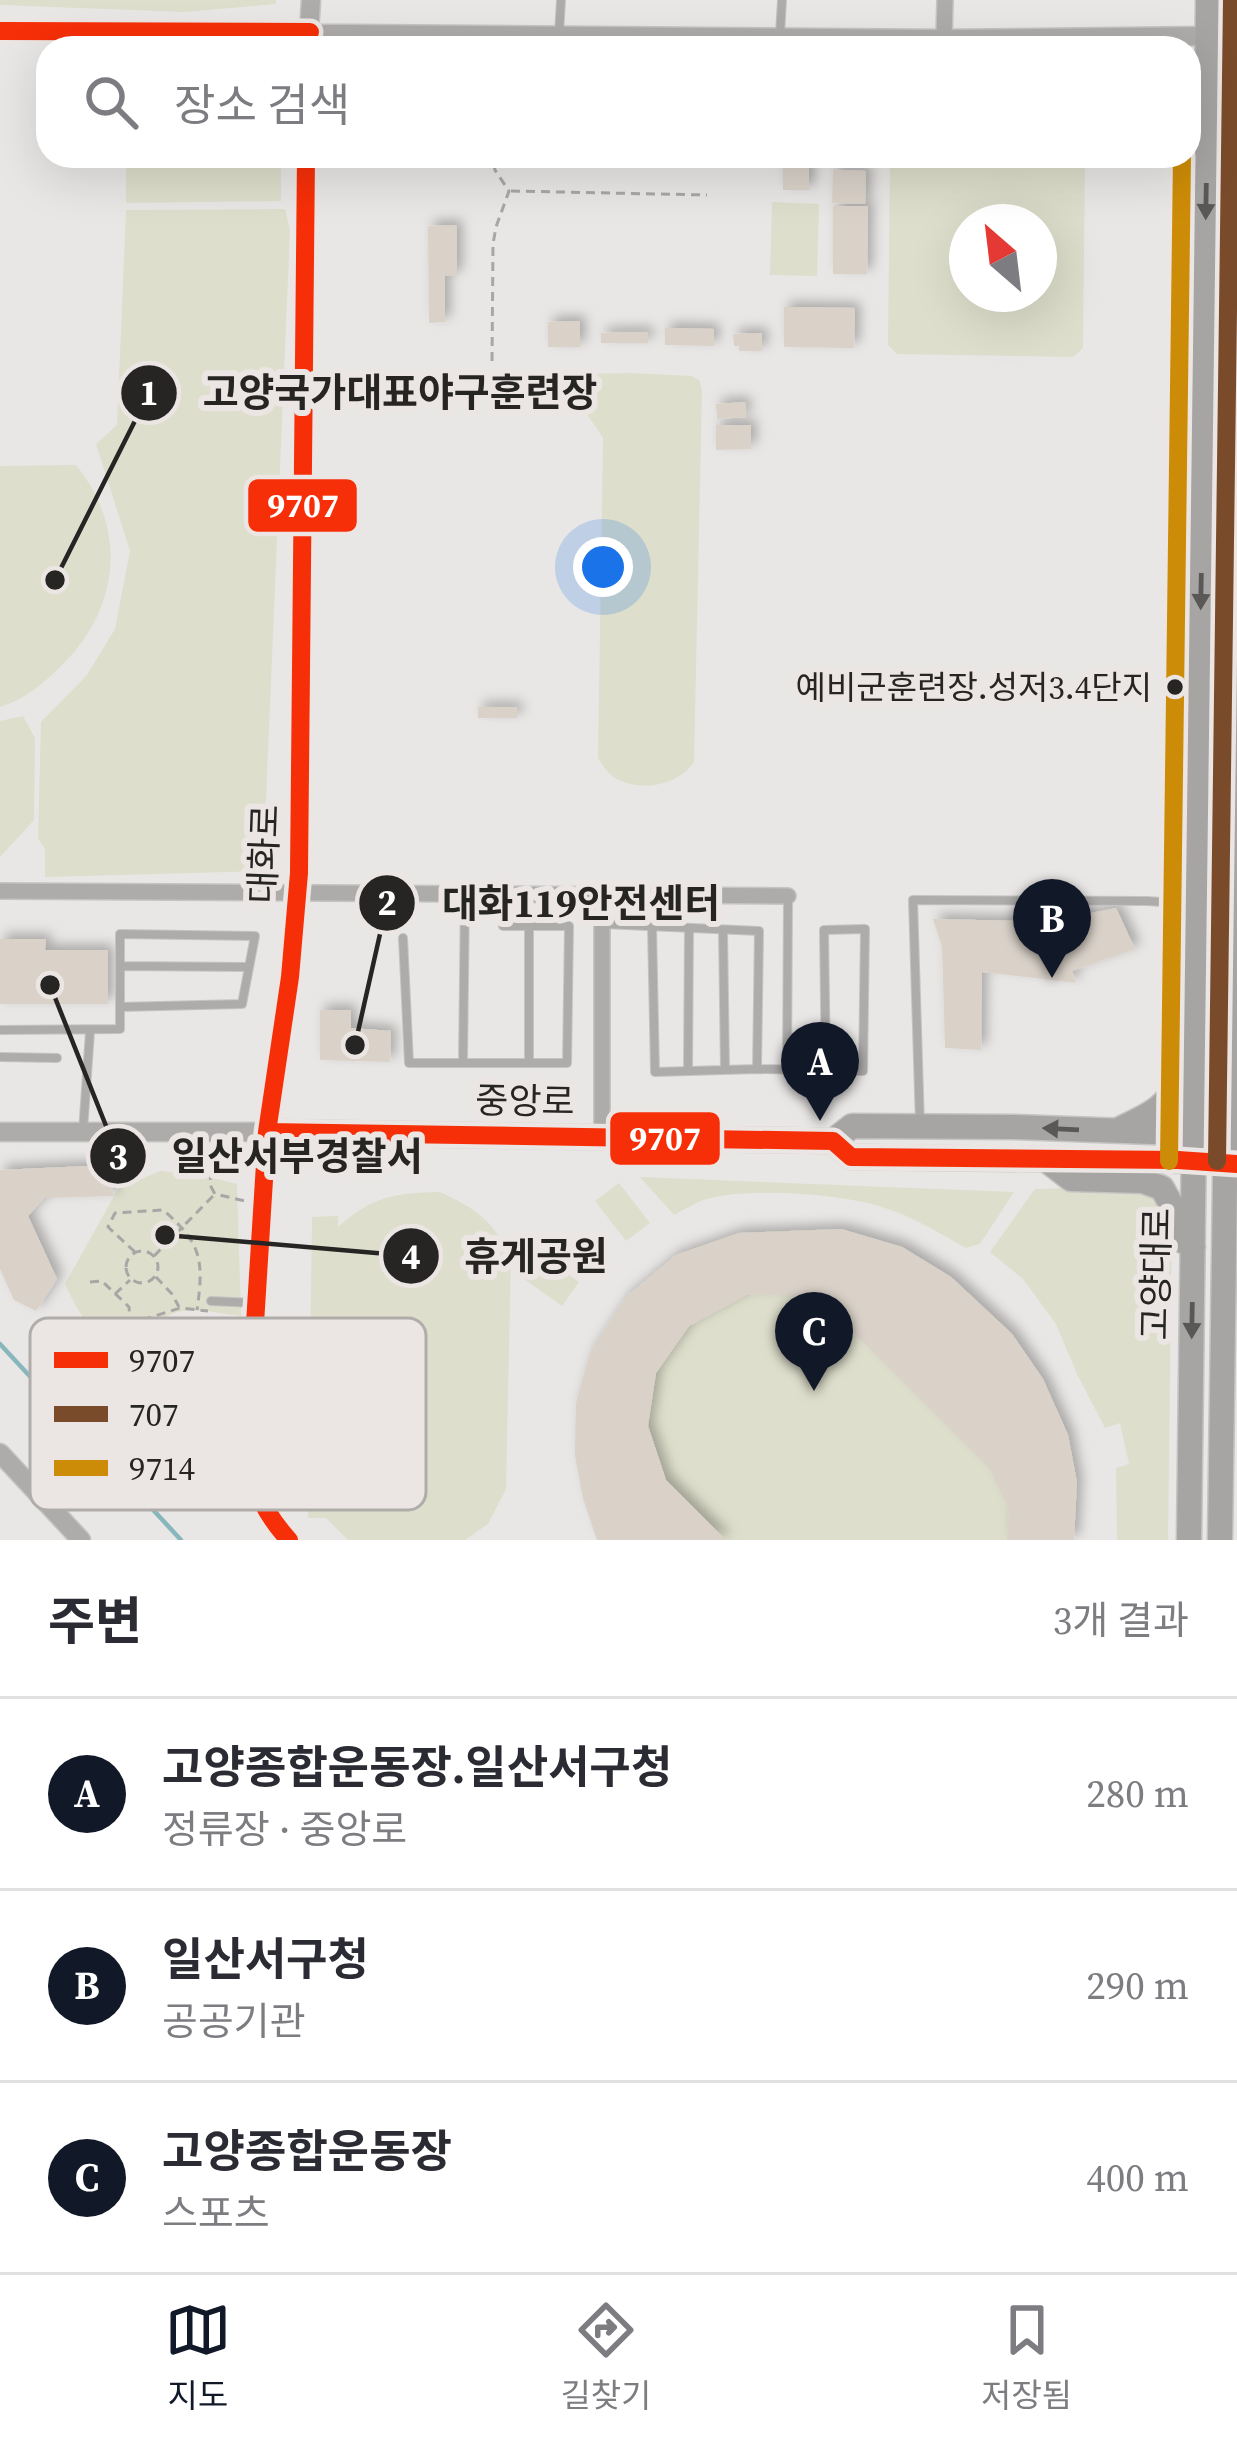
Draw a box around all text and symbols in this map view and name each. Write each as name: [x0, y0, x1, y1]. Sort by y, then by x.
search box: [36, 36, 1201, 168]
icon: search: [78, 69, 144, 135]
text: 장소 검색: [174, 74, 350, 136]
one-way arrow: [1196, 183, 1215, 221]
north arrow: [949, 204, 1057, 312]
callout: 고양국가대표야구훈련장: [119, 355, 622, 430]
text: 고양국가대표야구훈련장: [203, 366, 597, 419]
text: 1: [139, 368, 159, 417]
line badge: 9707: [246, 477, 359, 534]
text: 9707: [267, 483, 339, 528]
your location: [573, 537, 633, 597]
one-way arrow: [1191, 573, 1211, 611]
place label: 예비군훈련장.성저3.4단지: [796, 665, 1152, 710]
marker: 예비군훈련장.성저3.4단지: [1164, 676, 1186, 698]
street label: 대화로: [238, 803, 290, 905]
callout: 대화119안전센터: [357, 865, 744, 940]
text: 대화119안전센터: [442, 877, 720, 930]
text: 2: [377, 878, 397, 927]
pin: B: [1013, 879, 1091, 978]
pin: A: [781, 1022, 859, 1121]
street label: 중앙로: [475, 1076, 575, 1126]
line badge: 9707: [608, 1110, 722, 1167]
text: 9707: [629, 1116, 701, 1161]
callout: 일산서부경찰서: [88, 1119, 447, 1194]
one-way arrow: [1041, 1119, 1079, 1138]
text: 일산서부경찰서: [171, 1130, 423, 1183]
text: 3: [108, 1132, 128, 1181]
street label: 고양대로: [1130, 1207, 1182, 1341]
callout: 휴게공원: [381, 1218, 632, 1293]
text: 휴게공원: [464, 1230, 608, 1283]
text: 4: [401, 1232, 421, 1281]
pin: C: [775, 1292, 853, 1391]
one-way arrow: [1182, 1302, 1202, 1340]
legend: [30, 1318, 426, 1510]
text: 9707: [129, 1338, 195, 1383]
text: 707: [129, 1392, 179, 1437]
text: 9714: [129, 1446, 195, 1491]
text: 주변: [48, 1586, 142, 1656]
text: 3개 결과: [1053, 1594, 1189, 1647]
text: 고양종합운동장.일산서구청: [162, 1736, 672, 1798]
text: A: [74, 1767, 100, 1820]
text: 280 m: [1086, 1767, 1189, 1820]
text: 정류장 · 중앙로: [162, 1803, 407, 1856]
text: 일산서구청: [162, 1928, 369, 1990]
text: B: [74, 1959, 100, 2012]
text: 290 m: [1086, 1959, 1189, 2012]
text: 공공기관: [162, 1995, 306, 2048]
text: 고양종합운동장: [162, 2120, 452, 2182]
text: C: [75, 2151, 99, 2204]
text: 400 m: [1086, 2151, 1189, 2204]
text: 스포츠: [162, 2187, 270, 2240]
tab: 지도: [165, 2297, 231, 2418]
tab: 길찾기: [560, 2297, 651, 2418]
tab: 저장됨: [981, 2297, 1072, 2418]

